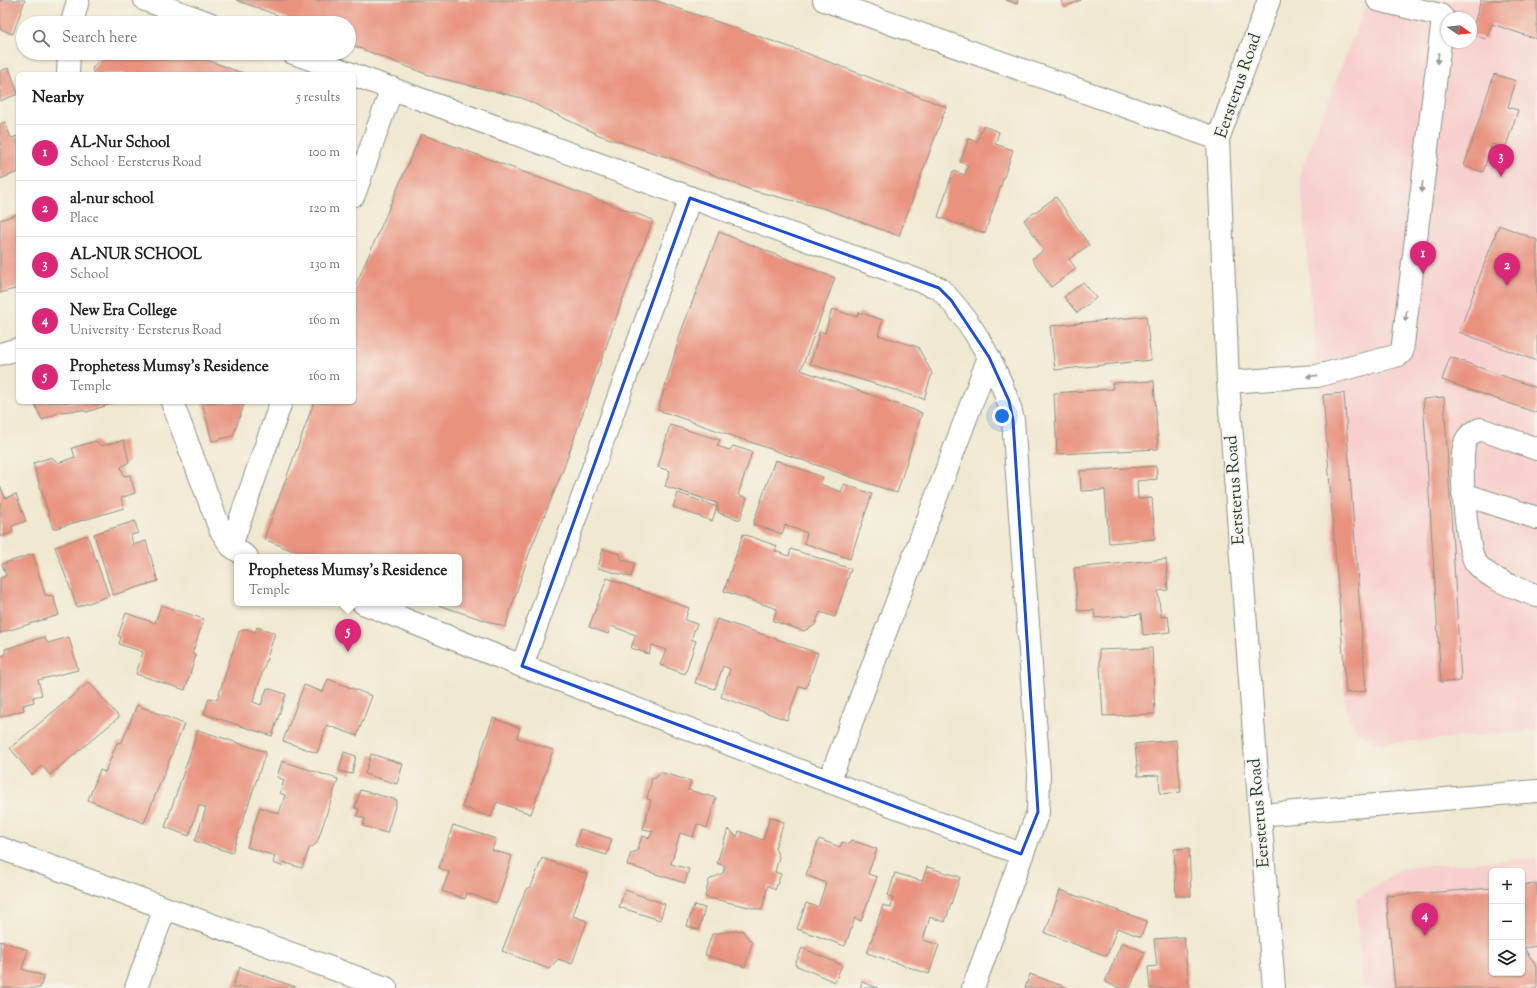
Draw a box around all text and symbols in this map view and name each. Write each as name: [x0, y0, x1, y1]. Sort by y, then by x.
north arrow: [1441, 12, 1477, 48]
search box: [16, 16, 356, 60]
icon: search: [30, 27, 52, 49]
text: Search here: [62, 28, 137, 49]
street label: Eersterus Road: [1210, 30, 1268, 142]
one-way arrow: [1435, 52, 1441, 64]
text: Nearby: [32, 86, 84, 110]
text: 5 results: [296, 89, 340, 107]
text: AL-Nur School: [70, 133, 170, 154]
text: 1: [43, 144, 47, 162]
text: 100 m: [308, 144, 340, 162]
pin: 3: [1488, 144, 1514, 177]
text: School · Eersterus Road: [70, 154, 202, 172]
one-way arrow: [1419, 181, 1425, 193]
text: al-nur school: [70, 189, 154, 210]
text: 2: [42, 200, 48, 218]
text: 120 m: [309, 200, 340, 218]
text: Place: [70, 210, 99, 228]
pin: 1: [1410, 241, 1436, 274]
text: AL-NUR SCHOOL: [70, 245, 202, 266]
pin: 2: [1494, 253, 1520, 286]
text: 3: [42, 256, 48, 274]
text: 130 m: [310, 256, 340, 274]
text: School: [70, 266, 109, 284]
text: New Era College: [70, 301, 177, 322]
one-way arrow: [1403, 310, 1409, 322]
text: 4: [42, 312, 48, 330]
text: 160 m: [309, 312, 340, 330]
text: University · Eersterus Road: [70, 322, 222, 340]
text: Prophetess Mumsy's Residence: [70, 357, 269, 378]
text: 5: [43, 368, 47, 386]
text: 160 m: [309, 368, 340, 386]
one-way arrow: [1306, 373, 1318, 380]
text: Temple: [70, 378, 111, 396]
your location: [992, 406, 1012, 426]
street label: Eersterus Road: [1220, 434, 1252, 546]
popup: [234, 554, 462, 606]
text: Prophetess Mumsy's Residence: [249, 561, 447, 582]
text: Temple: [249, 582, 290, 600]
pin: 5: [335, 619, 361, 652]
street label: Eersterus Road: [1243, 757, 1277, 869]
map controls: [1489, 868, 1525, 976]
button: +: [1489, 868, 1525, 904]
pin: 4: [1412, 903, 1438, 936]
button: −: [1489, 904, 1525, 940]
button: layers: [1489, 940, 1525, 976]

